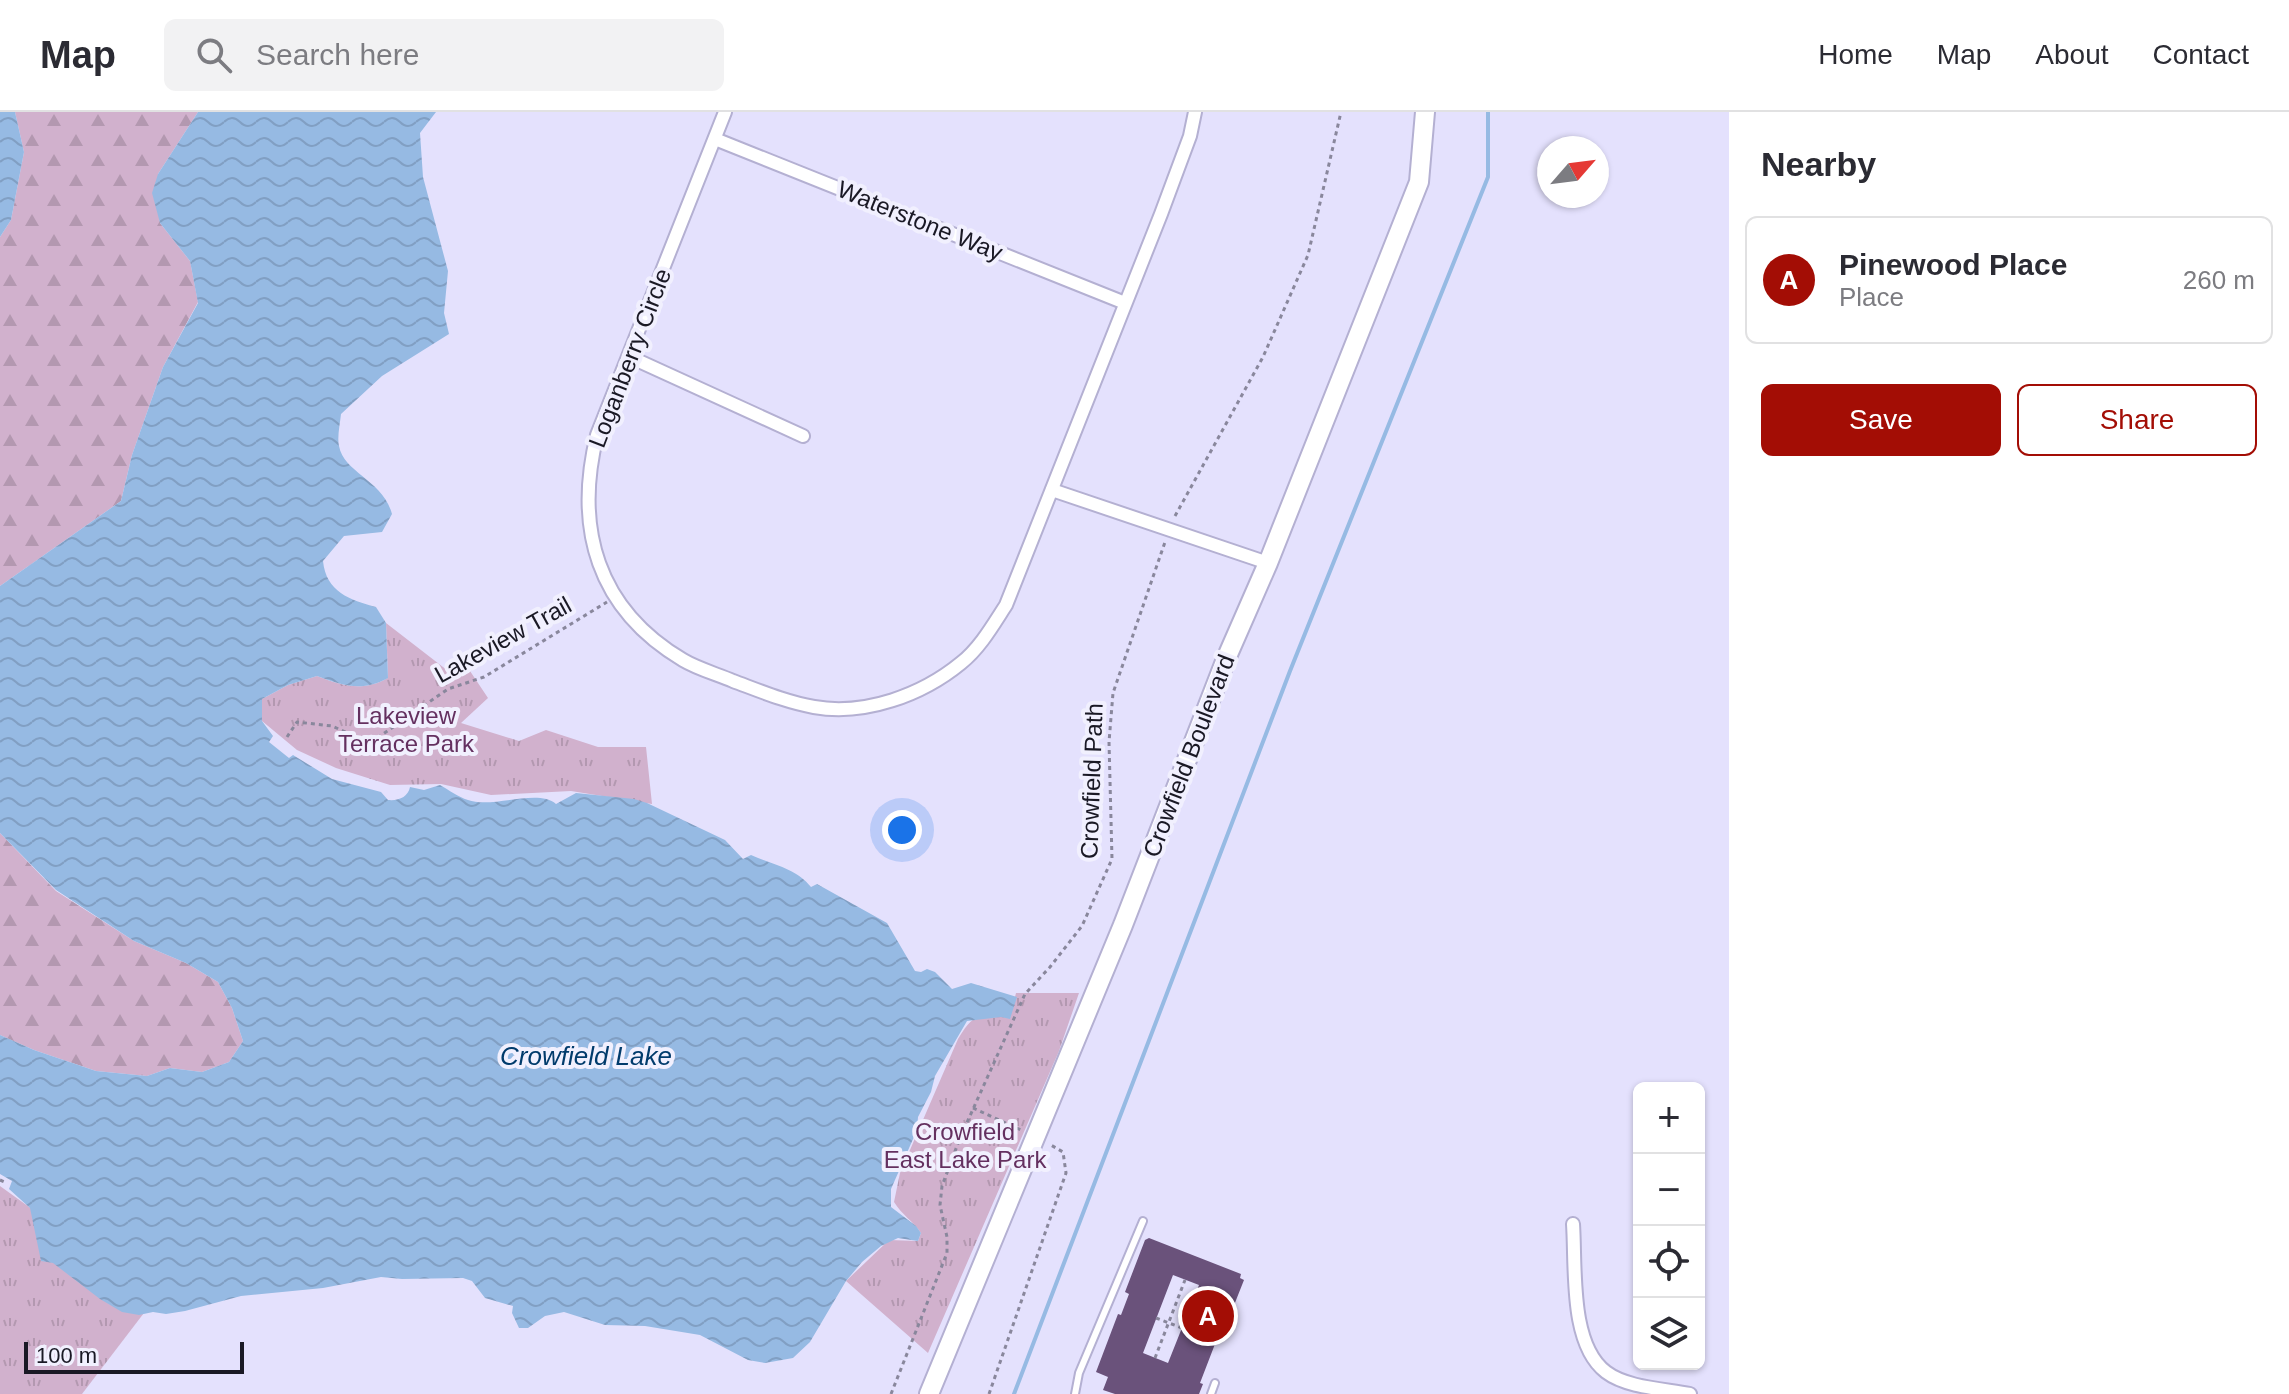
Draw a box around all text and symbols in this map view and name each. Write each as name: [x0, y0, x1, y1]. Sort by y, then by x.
search box: [164, 19, 724, 91]
icon: search: [192, 33, 236, 77]
text: Map: [40, 34, 116, 76]
text: Search here: [256, 38, 419, 71]
text: Home: [1818, 39, 1893, 70]
text: Map: [1937, 39, 1991, 70]
text: About: [2035, 39, 2109, 70]
text: Contact: [2153, 39, 2249, 70]
north arrow: [1537, 136, 1609, 208]
text: Nearby: [1761, 145, 1876, 183]
street label: Waterstone Way: [834, 175, 1007, 266]
text: Pinewood Place: [1839, 248, 2067, 281]
street label: Loganberry Circle: [583, 265, 676, 451]
text: A: [1780, 265, 1798, 295]
text: 260 m: [2183, 265, 2255, 295]
text: Place: [1839, 282, 1904, 312]
button: Save: [1761, 384, 2001, 456]
button: Share: [2017, 384, 2257, 456]
street label: Lakeview Trail: [430, 591, 576, 688]
street label: Crowfield Boulevard: [1137, 651, 1240, 861]
park label: Lakeview Terrace Park: [338, 702, 475, 757]
street label: Crowfield Path: [1075, 703, 1108, 859]
your location: [882, 810, 922, 850]
water label: Crowfield Lake: [500, 1041, 672, 1071]
map controls: [1633, 1082, 1705, 1370]
button: +: [1633, 1082, 1705, 1154]
park label: Crowfield East Lake Park: [884, 1118, 1047, 1173]
button: −: [1633, 1154, 1705, 1226]
button: locate: [1633, 1226, 1705, 1298]
pin: A: [1182, 1286, 1234, 1346]
button: layers: [1633, 1298, 1705, 1370]
scale bar: [24, 1338, 244, 1374]
text: 100 m: [36, 1343, 97, 1368]

